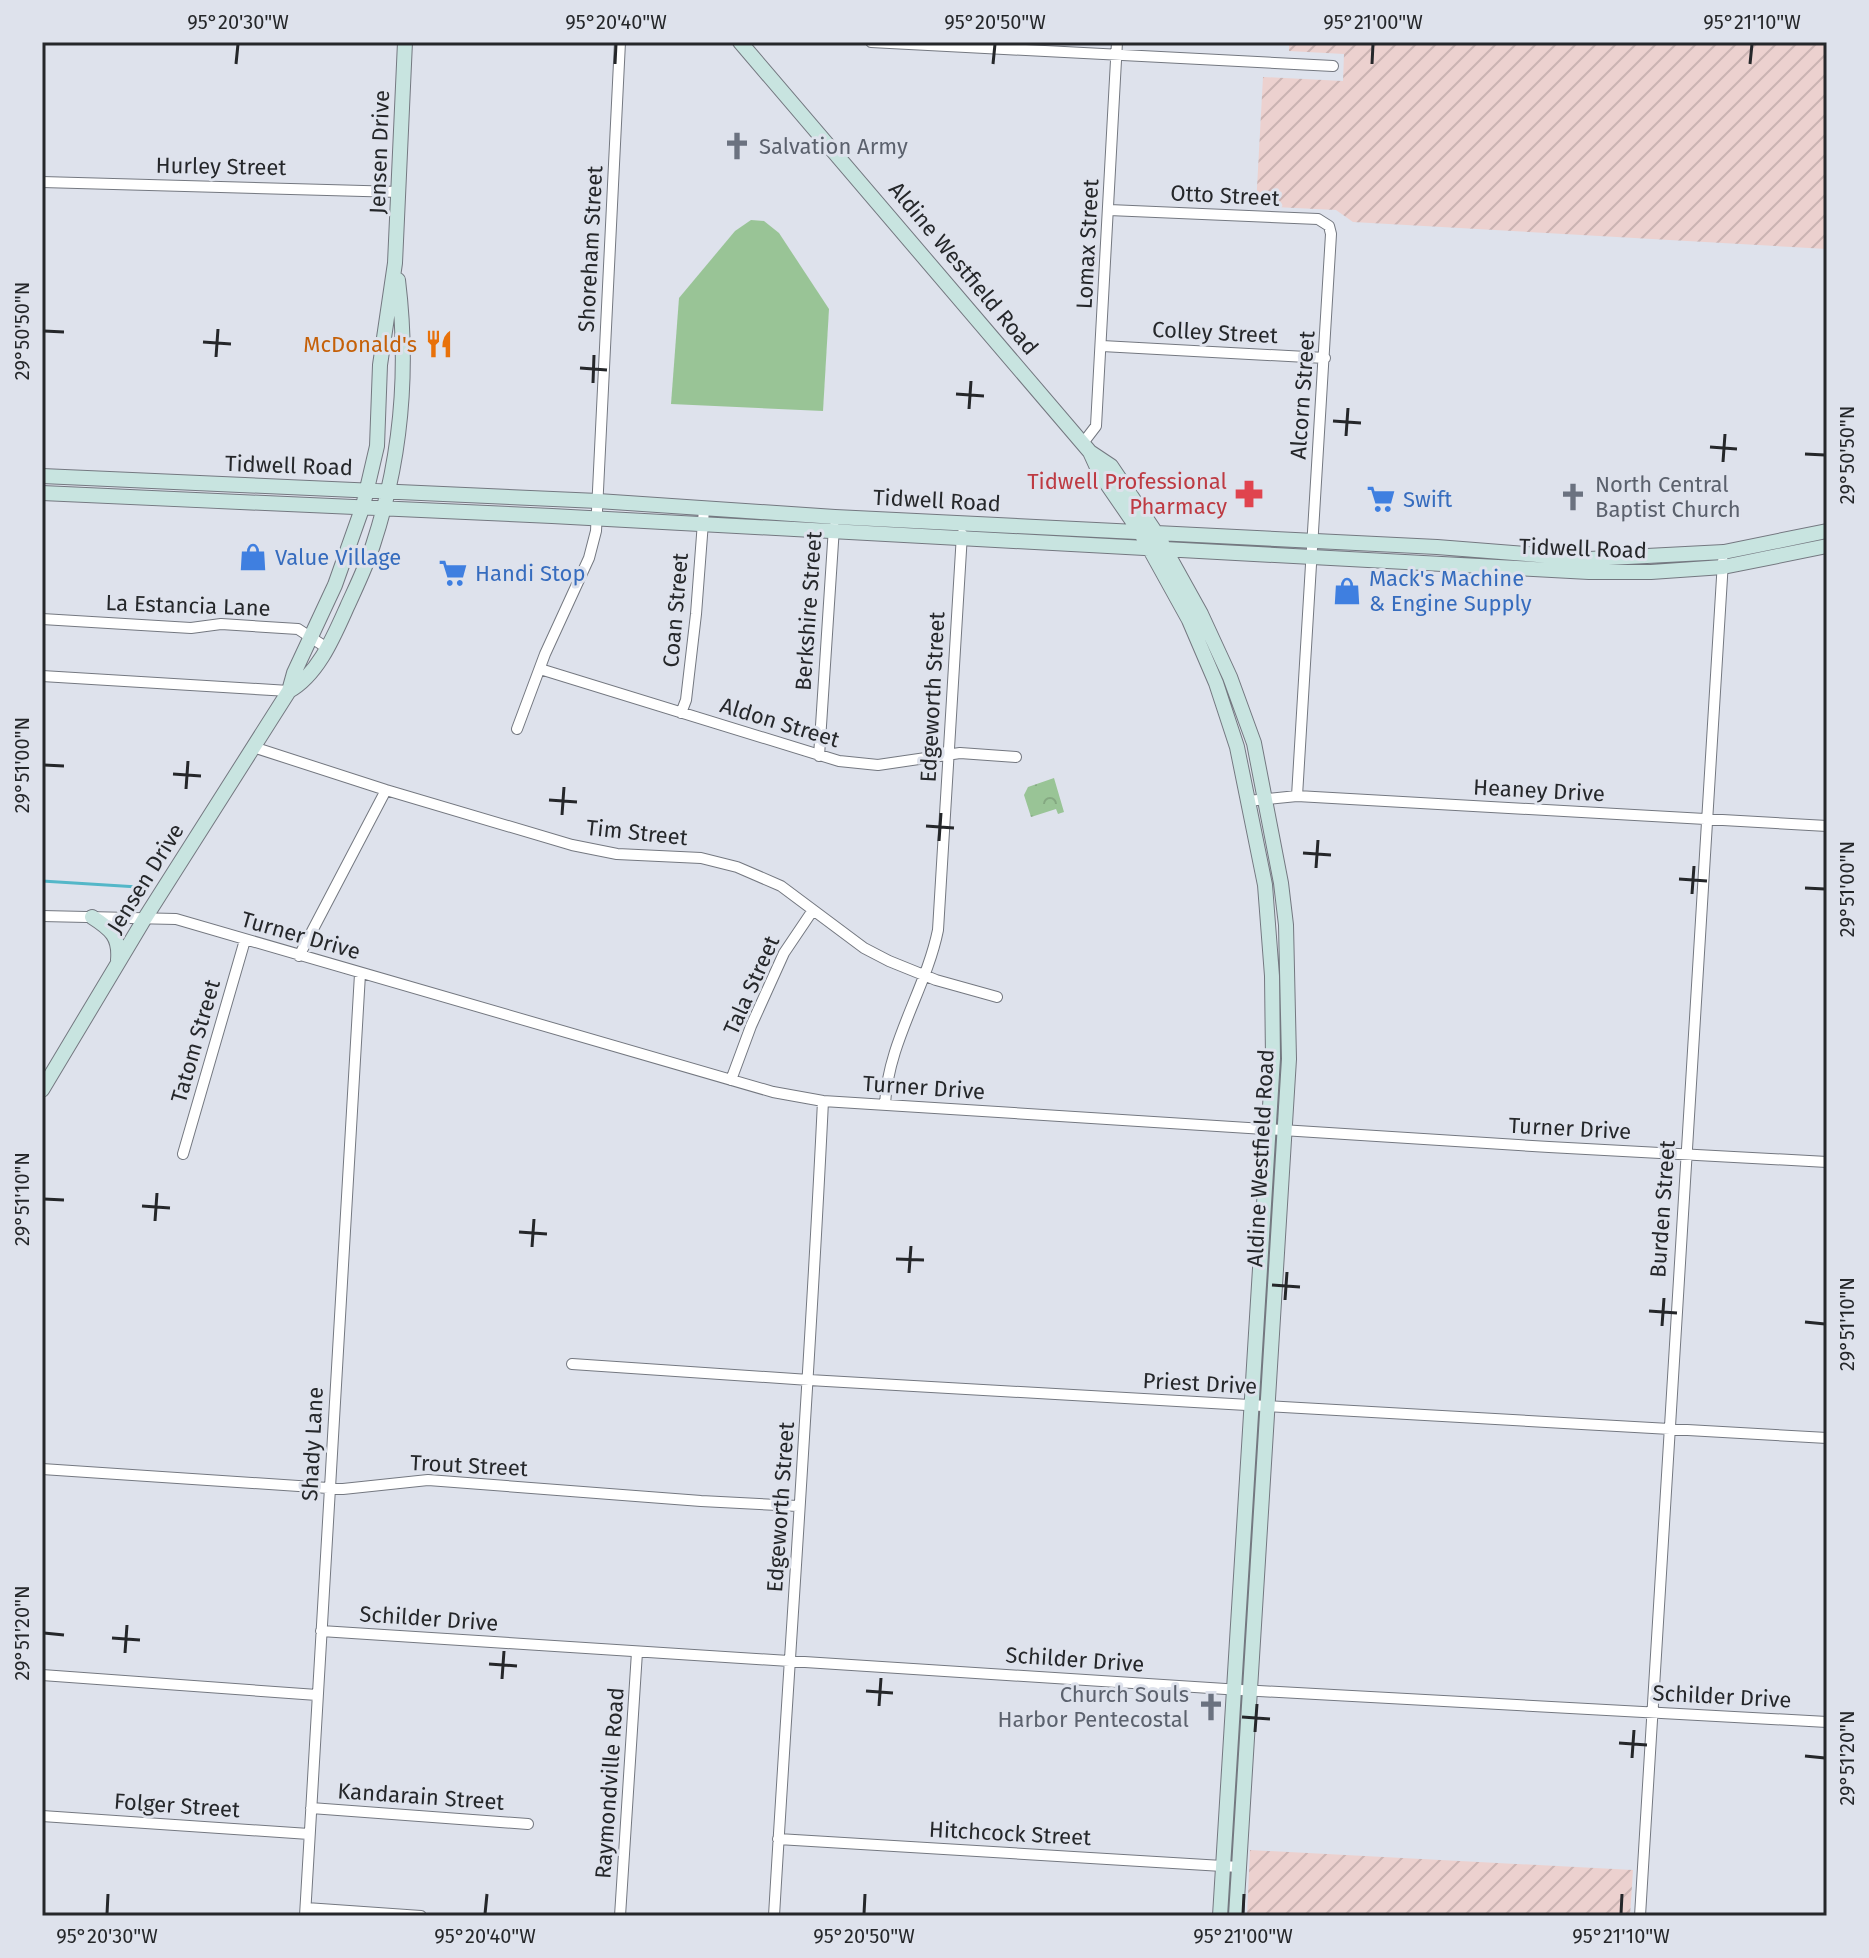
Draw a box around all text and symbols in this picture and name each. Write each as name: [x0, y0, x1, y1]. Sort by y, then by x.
text: 95°20'30"W: [187, 10, 289, 34]
text: 95°20'40"W: [565, 10, 667, 34]
text: 95°20'50"W: [944, 10, 1046, 34]
text: 95°21'00"W: [1323, 10, 1423, 34]
text: 95°21'10"W: [1703, 10, 1801, 34]
street label: Jensen Drive: [364, 89, 395, 215]
church icon: Salvation Army: [722, 131, 752, 161]
place label: Salvation Army: [759, 133, 908, 160]
street label: Hurley Street: [155, 152, 287, 181]
street label: Shoreham Street: [573, 165, 608, 333]
street label: Aldine Westfield Road: [883, 176, 1044, 360]
street label: Lomax Street: [1071, 178, 1104, 310]
street label: Otto Street: [1170, 179, 1280, 212]
text: 29°50'50"N: [10, 282, 34, 380]
street label: Colley Street: [1151, 316, 1279, 349]
restaurant icon: McDonald's: [424, 329, 454, 359]
street label: Alcorn Street: [1285, 330, 1320, 460]
place label: McDonald's: [303, 331, 417, 358]
text: 29°50'50"N: [1835, 406, 1859, 504]
street label: Tidwell Road: [225, 450, 353, 481]
place label: Tidwell Professional Pharmacy: [1027, 468, 1227, 520]
place label: North Central Baptist Church: [1595, 471, 1741, 523]
pharmacy icon: Tidwell Professional Pharmacy: [1234, 479, 1264, 509]
church icon: North Central Baptist Church: [1558, 482, 1588, 512]
street label: Tidwell Road: [872, 484, 1002, 517]
supermarket icon: Swift: [1366, 484, 1396, 514]
place label: Swift: [1403, 486, 1452, 513]
street label: Berkshire Street: [789, 530, 828, 692]
street label: Tidwell Road: [1519, 533, 1647, 564]
shop icon: Value Village: [238, 542, 268, 572]
place label: Value Village: [275, 544, 401, 571]
street label: Coan Street: [657, 552, 694, 668]
supermarket icon: Handi Stop: [438, 558, 468, 588]
place label: Handi Stop: [475, 560, 586, 587]
place label: Mack's Machine & Engine Supply: [1369, 565, 1532, 617]
shop icon: Mack's Machine & Engine Supply: [1332, 576, 1362, 606]
street label: La Estancia Lane: [105, 589, 271, 622]
street label: Edgeworth Street: [915, 611, 950, 783]
street label: Aldon Street: [717, 692, 843, 753]
text: 29°51'00"N: [10, 717, 34, 813]
street label: Heaney Drive: [1472, 774, 1605, 807]
street label: Tim Street: [585, 814, 689, 851]
street label: Jensen Drive: [101, 818, 190, 938]
text: 29°51'00"N: [1835, 841, 1859, 937]
street label: Turner Drive: [238, 906, 364, 965]
street label: Tala Street: [718, 931, 785, 1039]
street label: Tatom Street: [165, 976, 226, 1106]
street label: Aldine Westfield Road: [1241, 1049, 1280, 1268]
street label: Turner Drive: [862, 1070, 986, 1105]
street label: Turner Drive: [1508, 1112, 1632, 1145]
street label: Burden Street: [1644, 1139, 1681, 1279]
text: 29°51'10"N: [10, 1152, 34, 1246]
text: 29°51'10"N: [1835, 1277, 1859, 1371]
street label: Priest Drive: [1142, 1367, 1258, 1400]
street label: Shady Lane: [296, 1386, 329, 1502]
street label: Edgeworth Street: [761, 1421, 800, 1593]
street label: Trout Street: [410, 1449, 528, 1482]
text: 29°51'20"N: [10, 1585, 34, 1681]
street label: Schilder Drive: [359, 1600, 499, 1637]
street label: Schilder Drive: [1005, 1641, 1145, 1678]
street label: Schilder Drive: [1652, 1679, 1792, 1714]
place label: Church Souls Harbor Pentecostal: [998, 1681, 1189, 1733]
street label: Raymondville Road: [589, 1686, 630, 1880]
church icon: Church Souls Harbor Pentecostal: [1196, 1692, 1226, 1722]
text: 29°51'20"N: [1835, 1710, 1859, 1806]
street label: Kandarain Street: [337, 1777, 505, 1816]
street label: Folger Street: [113, 1788, 241, 1823]
street label: Hitchcock Street: [928, 1816, 1092, 1851]
text: 95°20'30"W: [56, 1924, 158, 1948]
text: 95°20'40"W: [434, 1924, 536, 1948]
text: 95°20'50"W: [813, 1924, 915, 1948]
text: 95°21'00"W: [1193, 1924, 1293, 1948]
text: 95°21'10"W: [1572, 1924, 1670, 1948]

